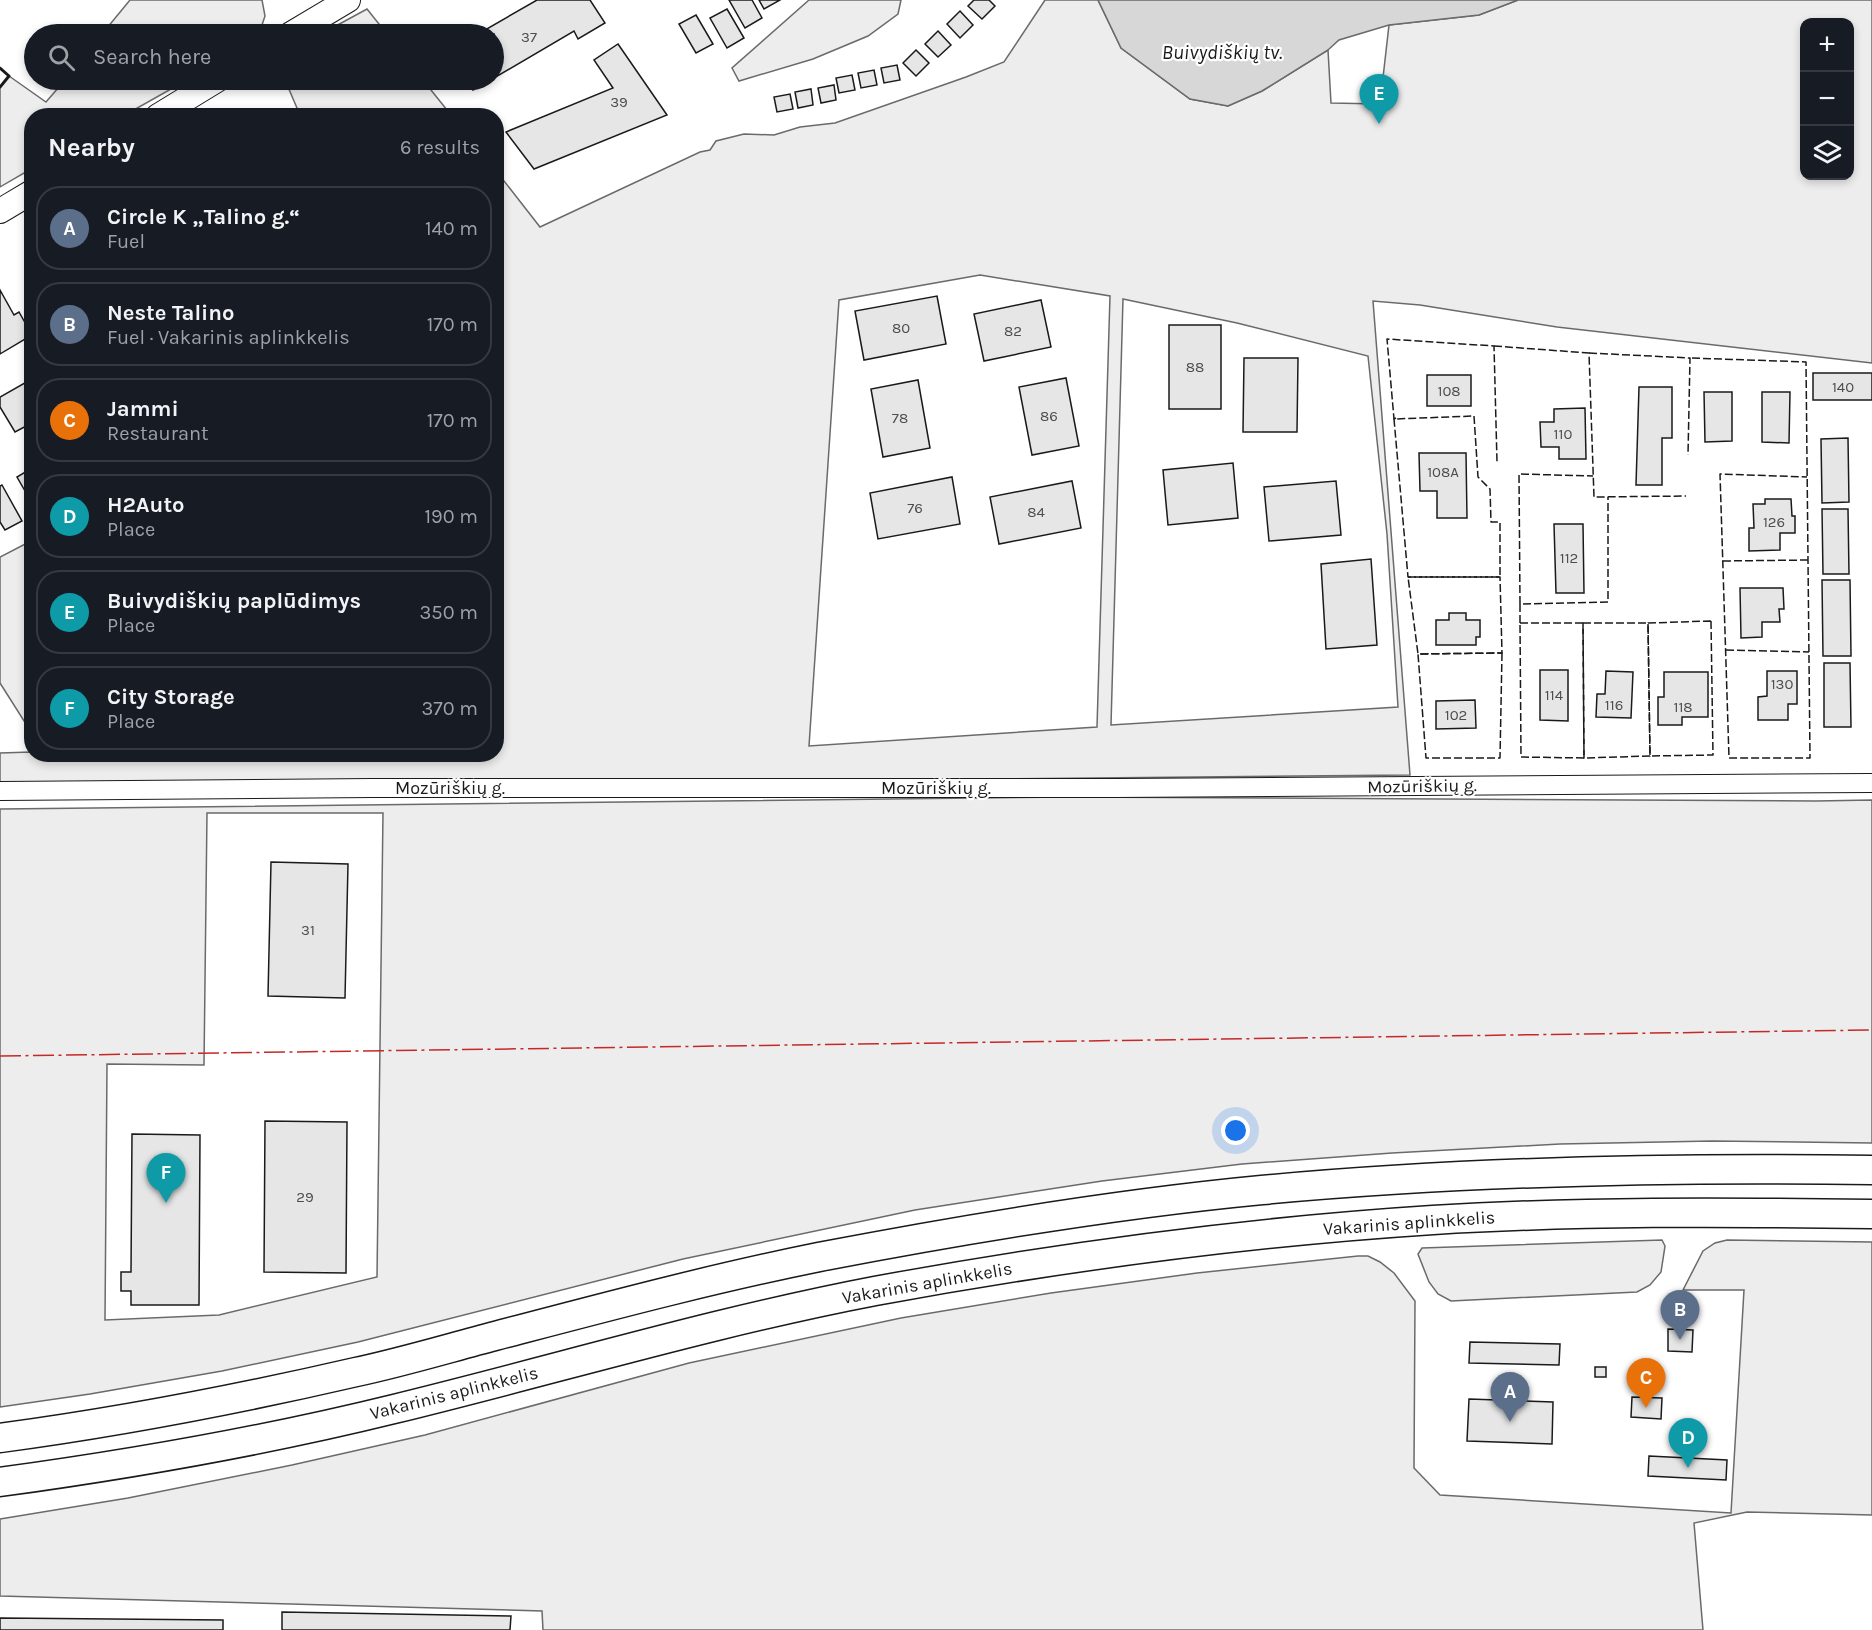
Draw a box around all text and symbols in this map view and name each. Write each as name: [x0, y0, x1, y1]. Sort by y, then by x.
map controls: [1800, 18, 1854, 180]
button: +: [1800, 18, 1854, 72]
search box: [24, 24, 504, 90]
house number: 37: [521, 28, 537, 46]
icon: search: [45, 41, 78, 74]
water label: Buivydiškių tv.: [1162, 41, 1282, 64]
text: Search here: [93, 44, 211, 70]
button: −: [1800, 72, 1854, 126]
pin: E: [1360, 74, 1398, 124]
house number: 39: [610, 93, 628, 111]
button: layers: [1800, 126, 1854, 180]
text: Nearby: [48, 132, 135, 163]
text: 6 results: [400, 136, 480, 159]
text: Circle K „Talino g.“: [107, 204, 300, 230]
text: A: [63, 217, 76, 240]
text: 140 m: [425, 217, 478, 240]
text: Fuel: [107, 230, 145, 253]
text: Neste Talino: [107, 300, 235, 326]
text: B: [63, 313, 76, 336]
text: 170 m: [427, 313, 478, 336]
house number: 80: [892, 319, 910, 337]
house number: 82: [1004, 322, 1022, 340]
text: Fuel · Vakarinis aplinkkelis: [107, 326, 350, 349]
house number: 88: [1186, 358, 1204, 376]
house number: 140: [1832, 378, 1854, 396]
house number: 108: [1437, 382, 1461, 400]
text: Jammi: [107, 396, 179, 422]
house number: 86: [1040, 407, 1058, 425]
text: C: [63, 409, 76, 432]
text: 170 m: [427, 409, 478, 432]
house number: 78: [892, 409, 908, 427]
text: Restaurant: [107, 422, 209, 445]
house number: 110: [1554, 425, 1573, 443]
house number: 108A: [1427, 463, 1459, 481]
text: H2Auto: [107, 492, 185, 518]
house number: 76: [907, 499, 923, 517]
house number: 84: [1027, 503, 1045, 521]
text: D: [63, 505, 76, 528]
text: 190 m: [424, 505, 478, 528]
house number: 126: [1763, 513, 1785, 531]
text: Place: [107, 518, 155, 541]
house number: 112: [1560, 549, 1578, 567]
text: Buivydiškių paplūdimys: [107, 588, 361, 614]
text: E: [64, 601, 75, 624]
text: 350 m: [420, 601, 478, 624]
text: Place: [107, 614, 155, 637]
house number: 130: [1771, 675, 1793, 693]
text: City Storage: [107, 684, 235, 710]
house number: 114: [1545, 686, 1564, 704]
house number: 116: [1605, 696, 1623, 714]
text: F: [64, 697, 75, 720]
text: 370 m: [421, 697, 478, 720]
house number: 118: [1673, 698, 1693, 716]
house number: 102: [1445, 706, 1467, 724]
text: Place: [107, 710, 155, 733]
street label: Mozūriškių g.: [1367, 774, 1477, 798]
street label: Mozūriškių g.: [395, 777, 505, 799]
street label: Mozūriškių g.: [881, 777, 991, 799]
house number: 31: [301, 921, 315, 939]
your location: [1221, 1116, 1250, 1145]
pin: F: [146, 1154, 186, 1203]
house number: 29: [296, 1188, 314, 1206]
street label: Vakarinis aplinkkelis: [1322, 1206, 1496, 1240]
street label: Vakarinis aplinkkelis: [840, 1257, 1014, 1309]
pin: B: [1660, 1290, 1700, 1340]
pin: C: [1626, 1358, 1666, 1408]
street label: Vakarinis aplinkkelis: [368, 1361, 540, 1425]
pin: A: [1490, 1372, 1530, 1422]
pin: D: [1668, 1418, 1708, 1468]

